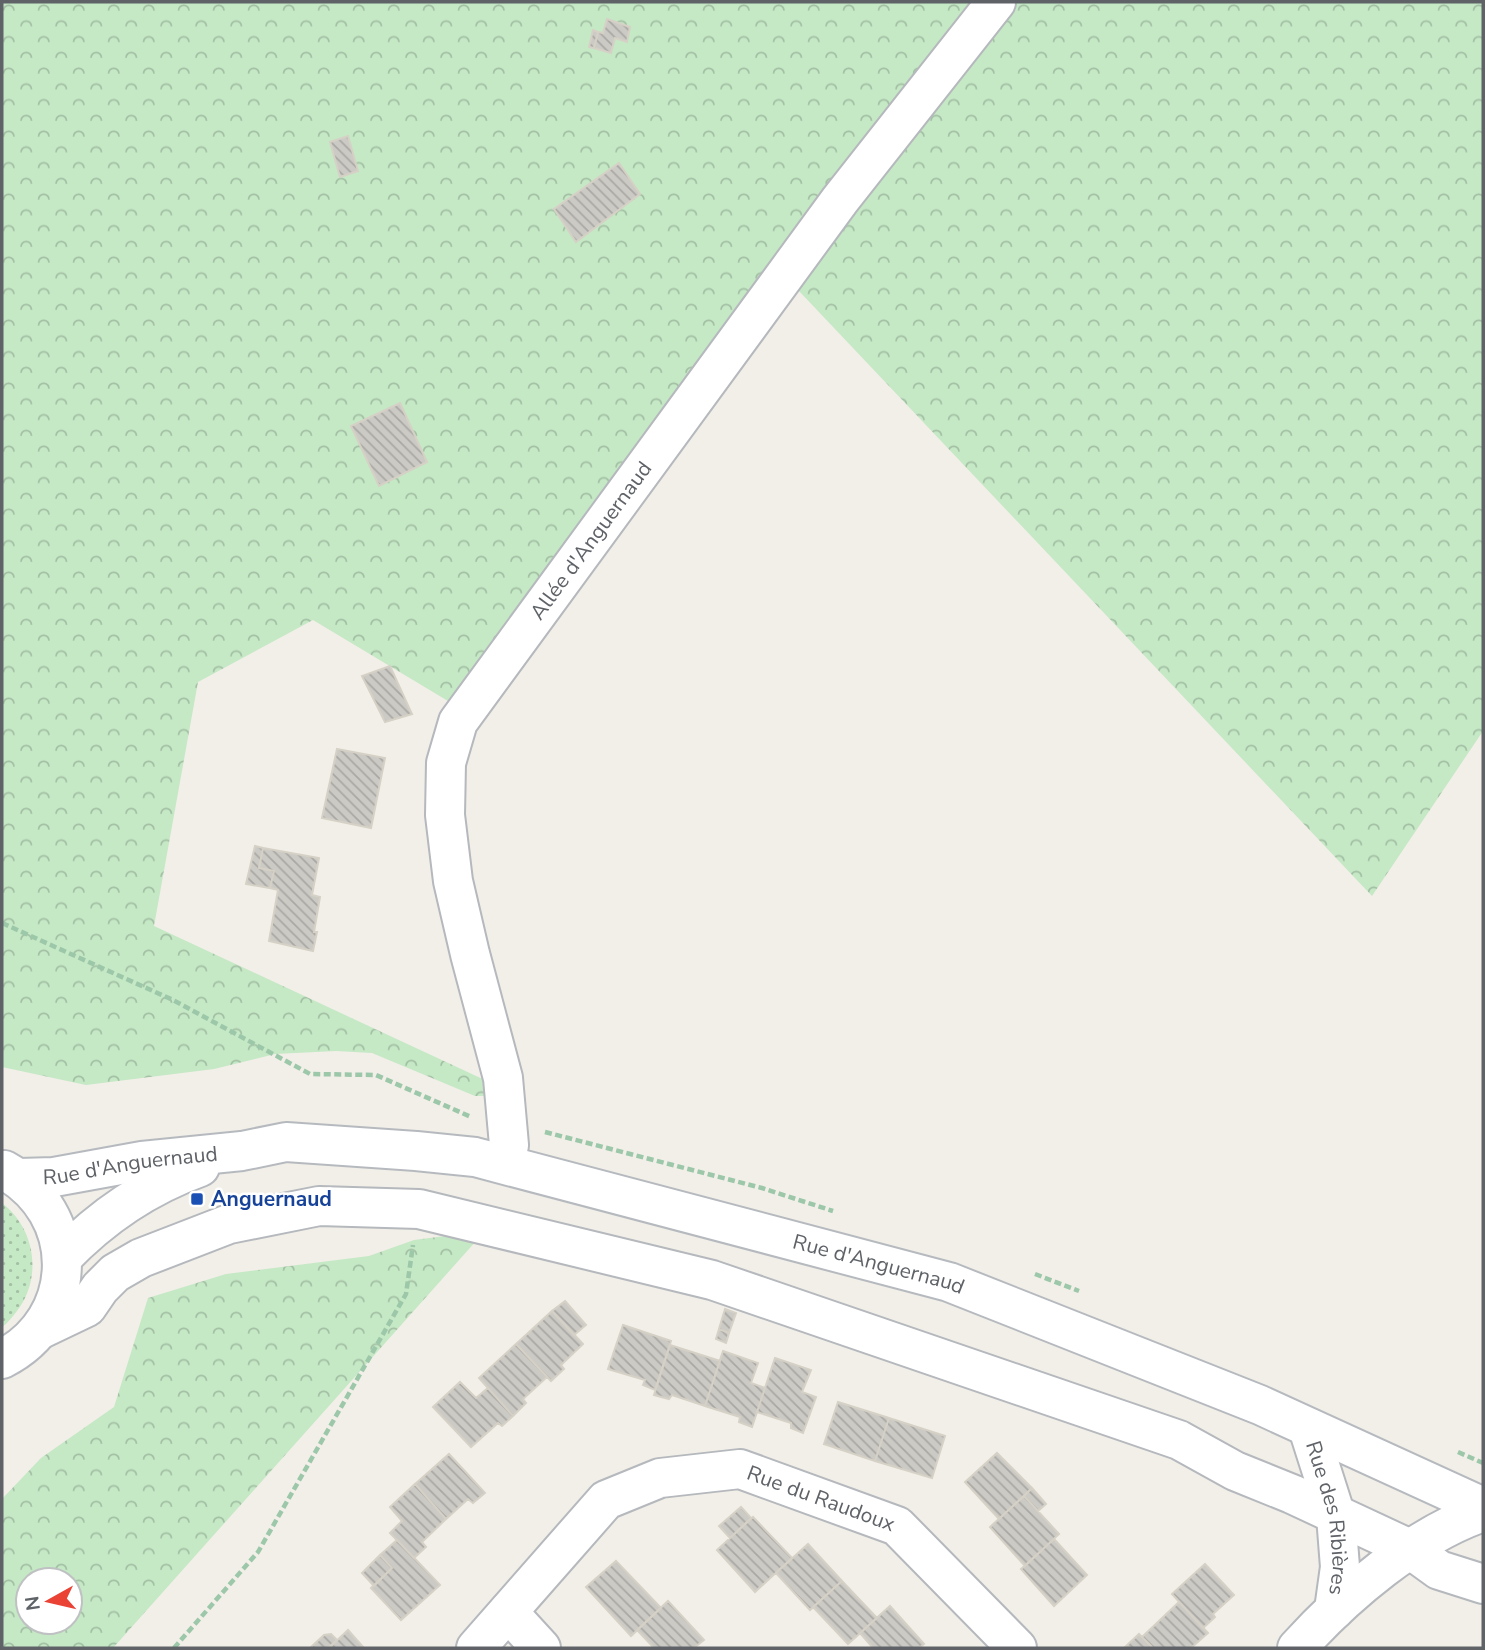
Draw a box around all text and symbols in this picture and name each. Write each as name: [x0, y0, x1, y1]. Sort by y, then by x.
street label: Allée d'Anguernaud: [524, 456, 658, 625]
street label: Rue d'Anguernaud: [42, 1140, 219, 1191]
place label: Anguernaud: [211, 1185, 332, 1213]
marker: Anguernaud: [189, 1191, 205, 1207]
street label: Rue d'Anguernaud: [790, 1227, 969, 1301]
street label: Rue des Ribières: [1299, 1437, 1354, 1597]
street label: Rue du Raudoux: [743, 1459, 899, 1538]
north arrow: [14, 1566, 84, 1636]
text: N: [19, 1594, 47, 1612]

